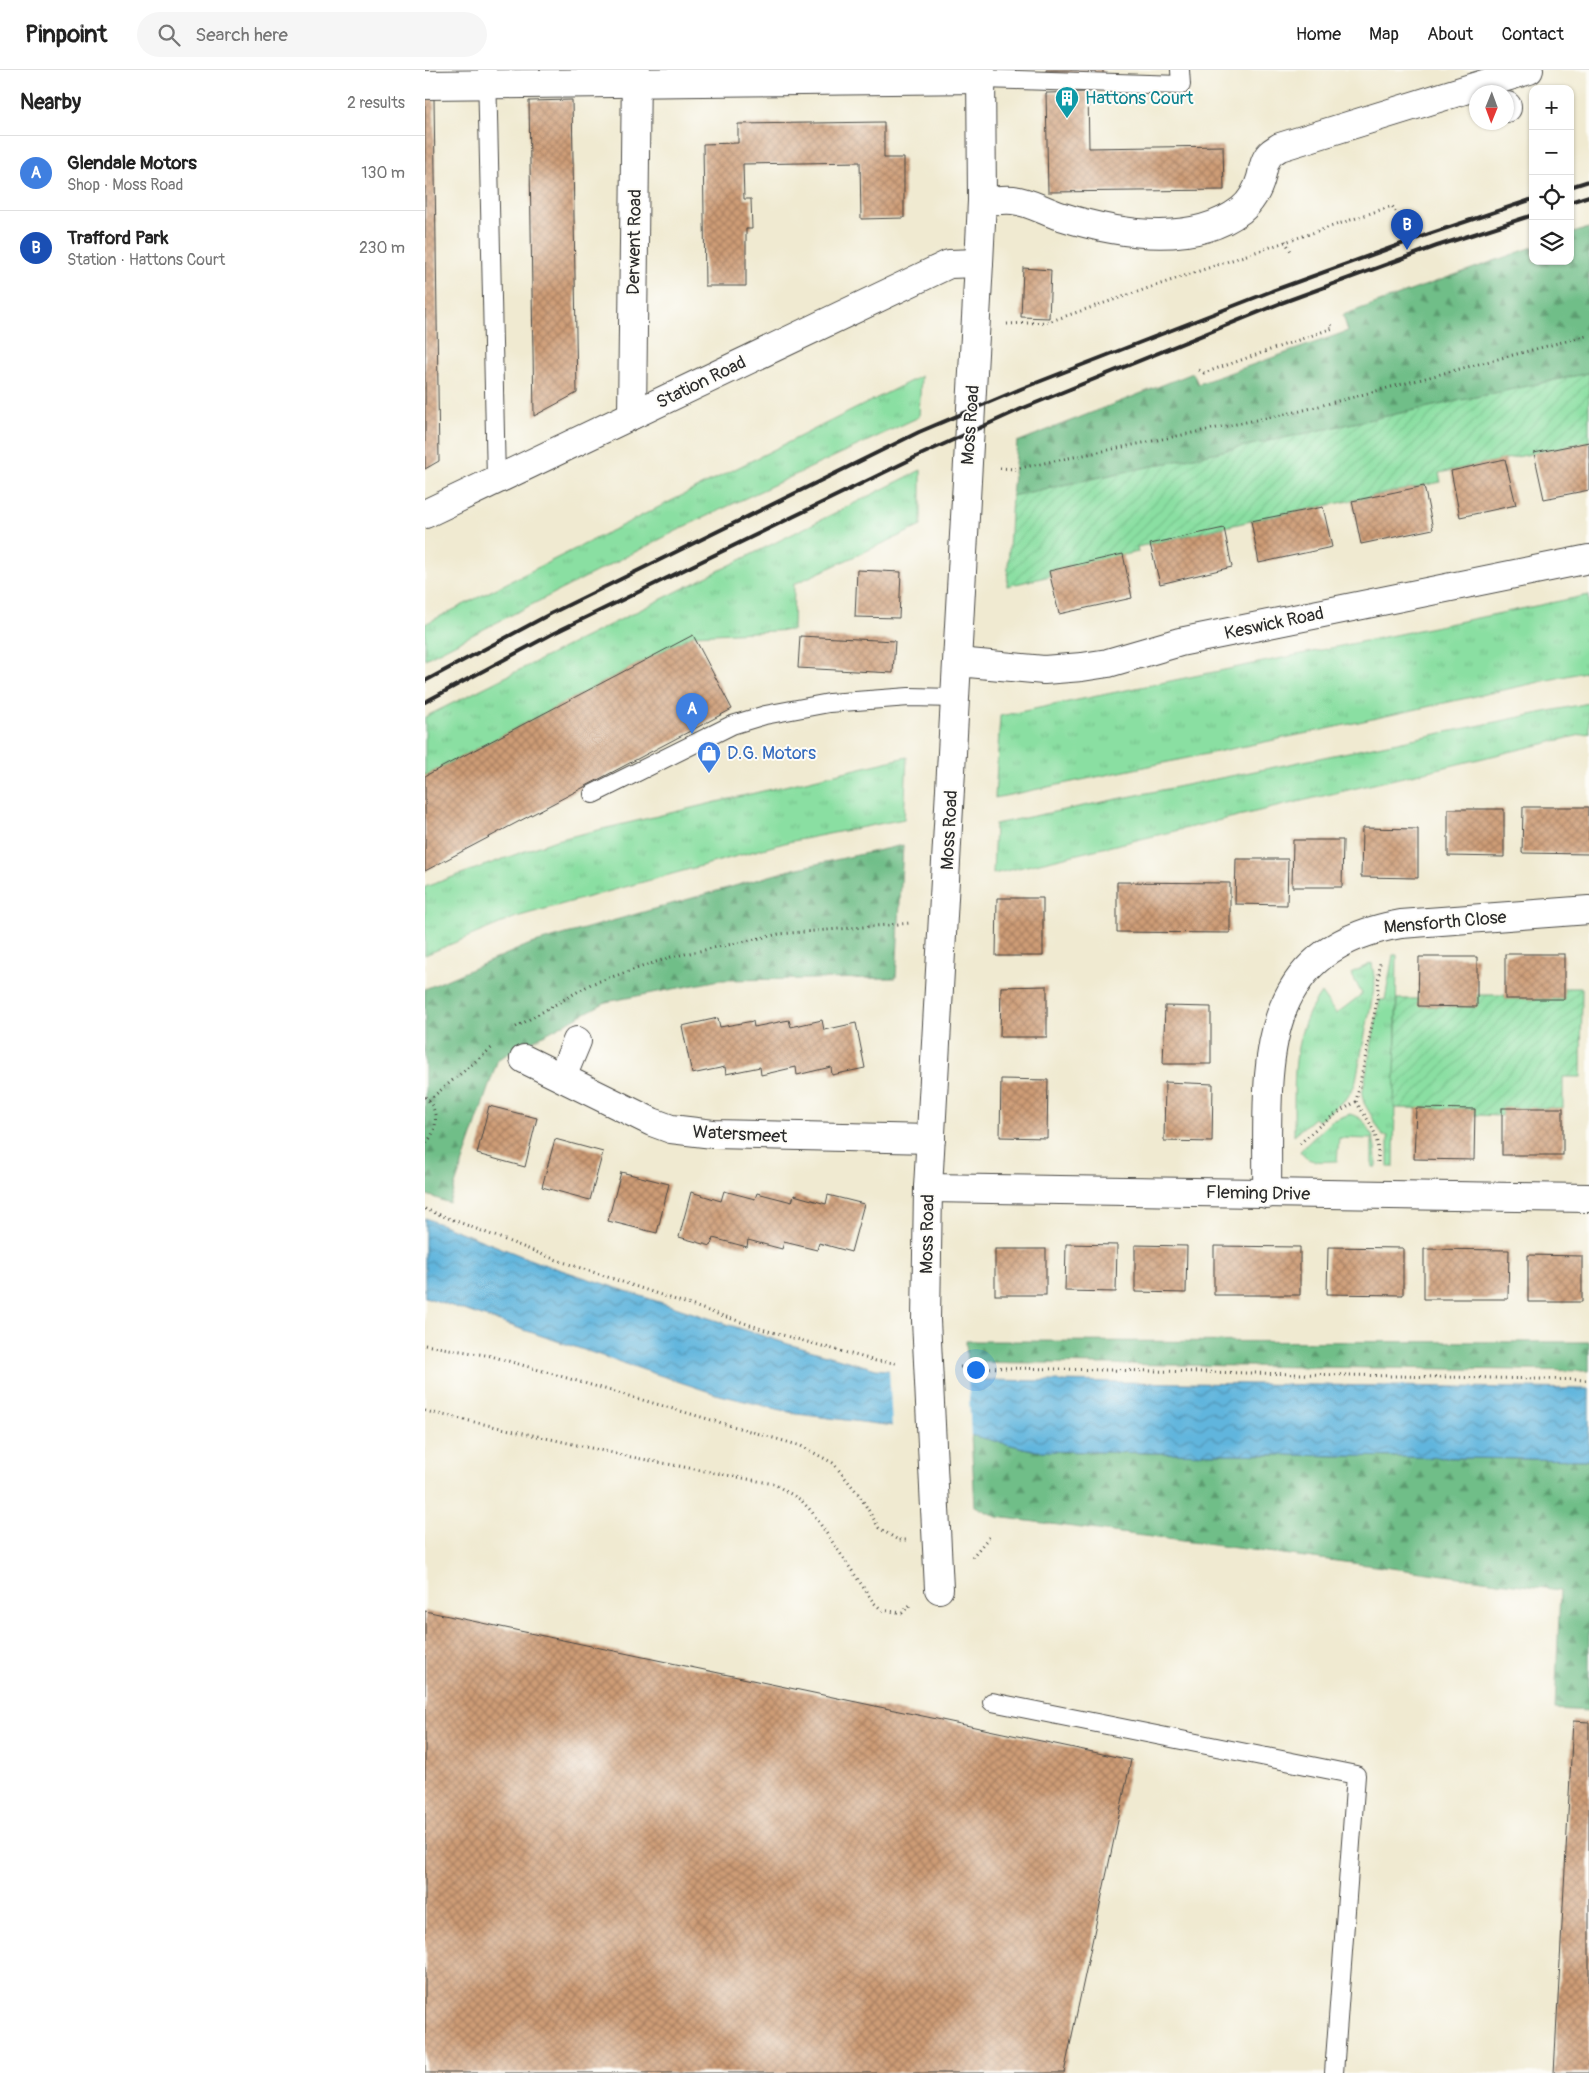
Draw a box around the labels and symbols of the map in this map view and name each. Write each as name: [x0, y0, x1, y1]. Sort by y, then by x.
building icon: Hattons Court: [1054, 85, 1080, 119]
north arrow: [1469, 85, 1514, 130]
place label: Hattons Court: [1085, 87, 1194, 110]
street label: Derwent Road: [622, 189, 647, 295]
pin: B: [1391, 209, 1423, 250]
street label: Station Road: [653, 351, 750, 414]
street label: Moss Road: [956, 384, 985, 466]
street label: Keswick Road: [1222, 602, 1326, 645]
pin: A: [676, 693, 708, 734]
shop icon: D.G. Motors: [696, 740, 722, 774]
place label: D.G. Motors: [727, 742, 816, 765]
street label: Moss Road: [936, 790, 963, 871]
street label: Mensforth Close: [1383, 906, 1508, 939]
street label: Watersmeet: [692, 1121, 789, 1149]
street label: Fleming Drive: [1206, 1181, 1311, 1206]
street label: Moss Road: [915, 1194, 940, 1274]
your location: [963, 1357, 989, 1383]

